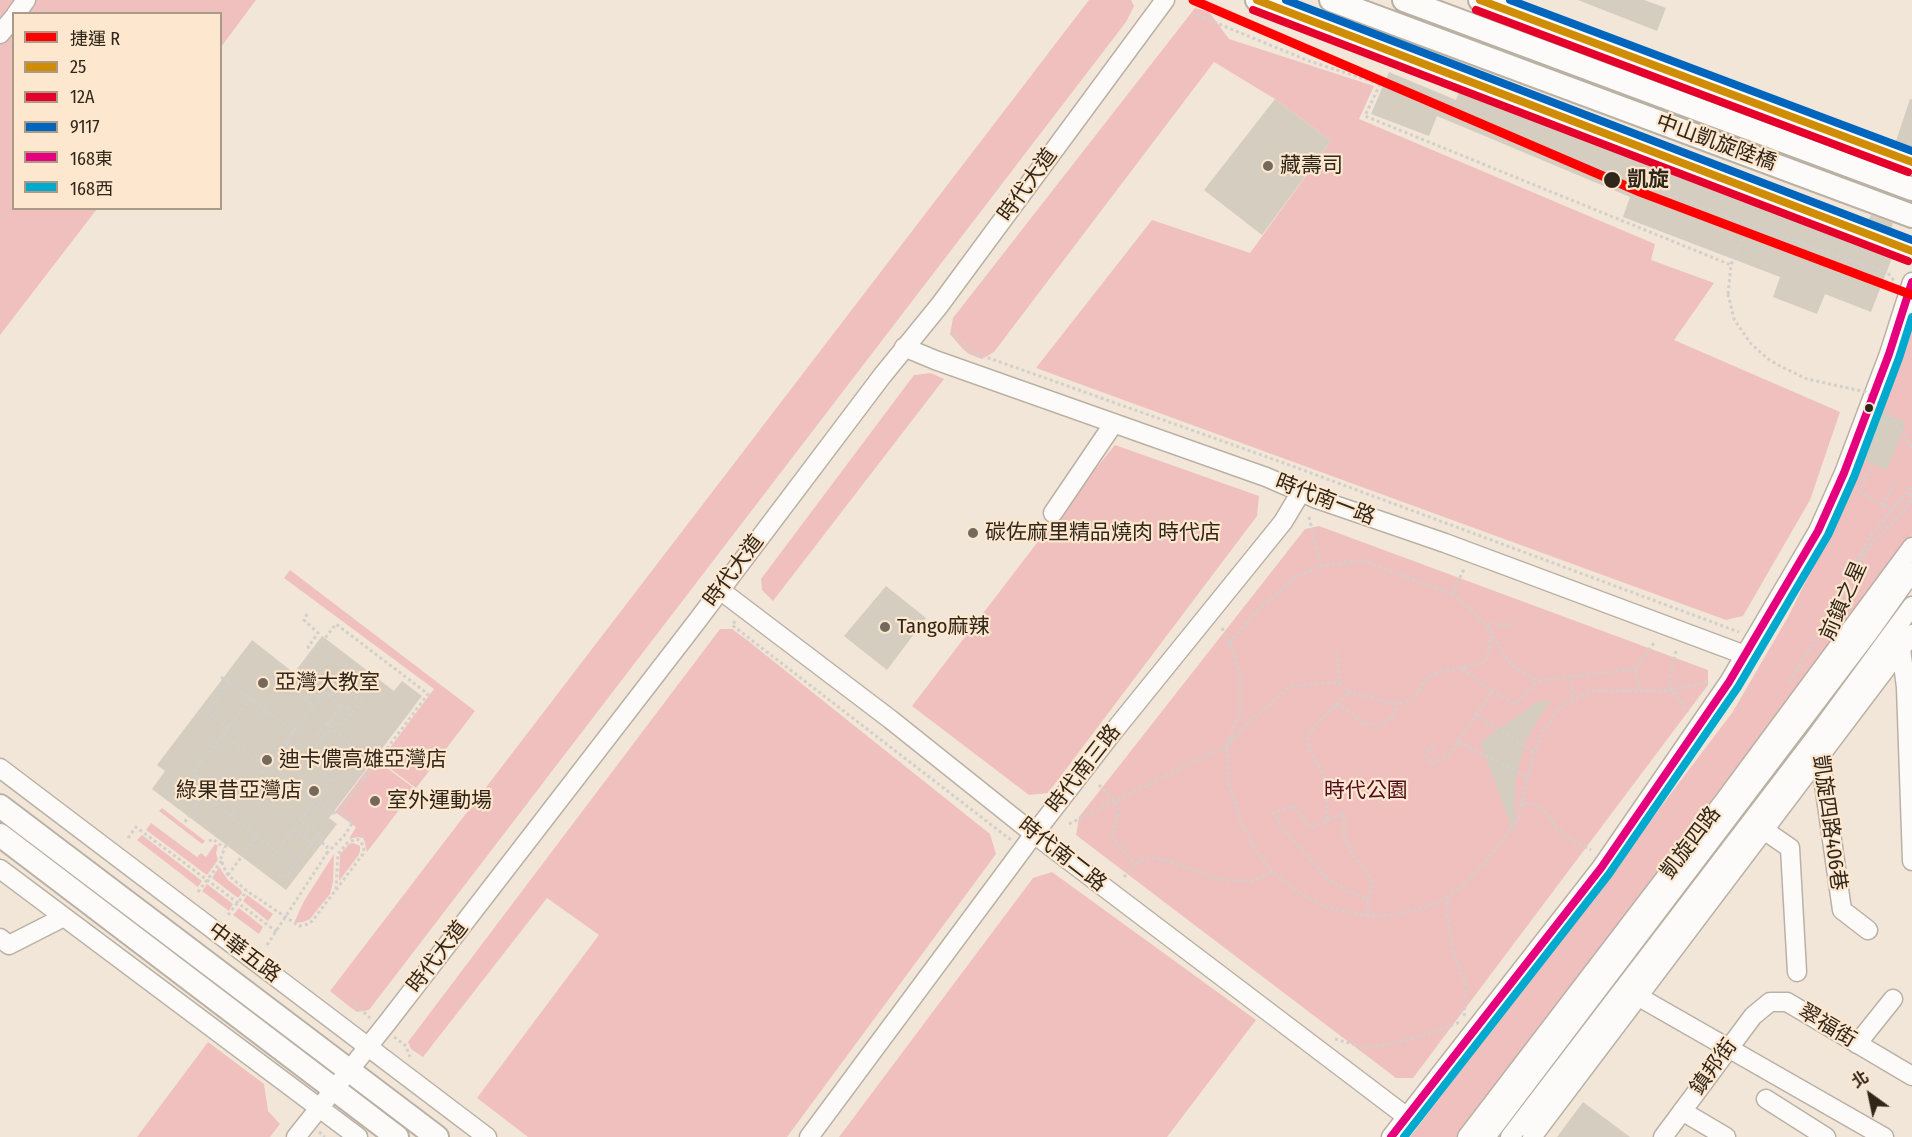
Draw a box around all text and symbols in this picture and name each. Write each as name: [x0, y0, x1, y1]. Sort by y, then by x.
legend: [12, 12, 222, 210]
text: 捷運 R: [70, 28, 120, 50]
text: 25: [70, 56, 86, 78]
text: 12A: [70, 86, 94, 108]
street label: 中山凱旋陸橋: [1652, 110, 1780, 176]
text: 9117: [70, 116, 100, 138]
street label: 時代大道: [993, 144, 1063, 226]
text: 168東: [70, 148, 113, 170]
place label: 藏壽司: [1280, 153, 1343, 179]
marker: 藏壽司: [1261, 159, 1275, 173]
place label: 凱旋: [1627, 167, 1669, 193]
marker: 凱旋: [1602, 170, 1622, 190]
text: 168西: [70, 178, 113, 200]
unlabelled marker: [1863, 402, 1875, 414]
street label: 時代南一路: [1271, 469, 1379, 531]
place label: 碳佐麻里精品燒肉 時代店: [985, 520, 1221, 546]
marker: 碳佐麻里精品燒肉 時代店: [966, 526, 980, 540]
street label: 時代大道: [699, 530, 769, 612]
street label: 前鎮之星: [1815, 558, 1873, 644]
place label: Tango麻辣: [897, 614, 990, 640]
marker: Tango麻辣: [878, 620, 892, 634]
place label: 亞灣大教室: [275, 670, 380, 696]
marker: 亞灣大教室: [256, 676, 270, 690]
street label: 時代南三路: [1042, 720, 1126, 818]
place label: 迪卡儂高雄亞灣店: [279, 747, 447, 773]
marker: 迪卡儂高雄亞灣店: [260, 753, 274, 767]
street label: 凱旋四路406巷: [1807, 754, 1851, 892]
place label: 綠果昔亞灣店: [176, 778, 302, 804]
park label: 時代公園: [1324, 778, 1408, 804]
marker: 綠果昔亞灣店: [307, 784, 321, 798]
place label: 室外運動場: [387, 788, 492, 814]
marker: 室外運動場: [368, 794, 382, 808]
street label: 凱旋四路: [1656, 802, 1726, 884]
street label: 時代南二路: [1013, 813, 1111, 897]
street label: 時代大道: [402, 916, 474, 998]
street label: 中華五路: [203, 918, 285, 988]
street label: 翠福街: [1794, 999, 1860, 1053]
street label: 鎮邦街: [1685, 1034, 1743, 1100]
north arrow: [1840, 1065, 1900, 1125]
text: 北: [1848, 1067, 1872, 1092]

